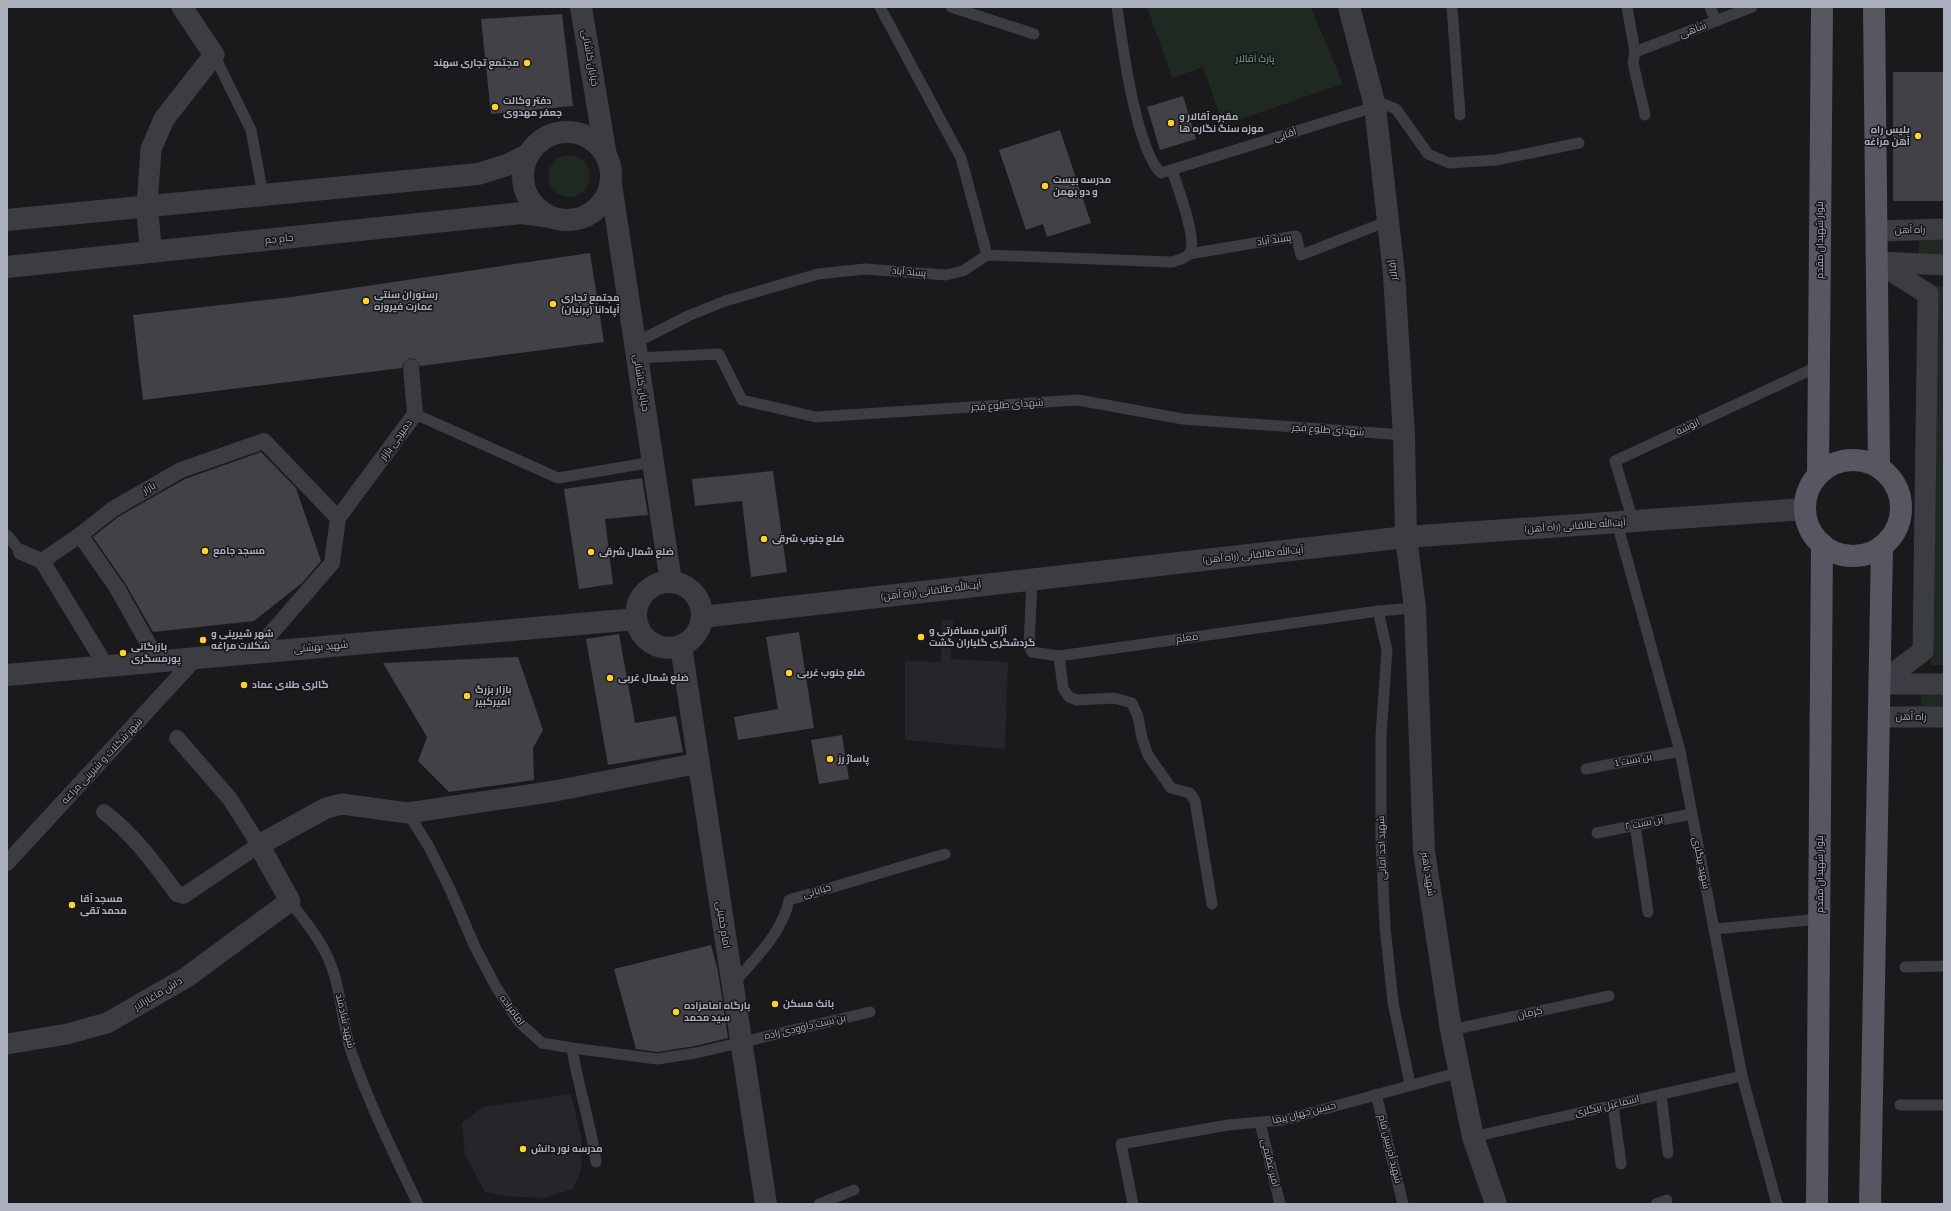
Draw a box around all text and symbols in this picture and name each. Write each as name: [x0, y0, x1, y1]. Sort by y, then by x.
street label: شاهی: [1677, 18, 1709, 42]
street label: خیابان کاشانی: [578, 28, 602, 88]
park label: پارک آقالار: [1235, 52, 1275, 66]
place label: مجتمع تجاری سهند: [434, 56, 519, 70]
marker: مجتمع تجاری سهند: [522, 58, 532, 68]
place label: دفتر وکالت جعفر مهدوی: [503, 94, 562, 120]
marker: دفتر وکالت جعفر مهدوی: [490, 102, 500, 112]
place label: مقبره آقالار و موزه سنگ نگاره ها: [1179, 110, 1264, 136]
marker: مقبره آقالار و موزه سنگ نگاره ها: [1166, 118, 1176, 128]
place label: پلیس راه آهن مراغه: [1864, 123, 1911, 149]
street label: آقایی: [1272, 125, 1298, 145]
marker: پلیس راه آهن مراغه: [1913, 131, 1923, 141]
place label: مدرسه بیست و دو بهمن: [1053, 173, 1111, 199]
marker: مدرسه بیست و دو بهمن: [1040, 181, 1050, 191]
street label: بلوار شهیدان مقدم: [1813, 201, 1827, 279]
street label: راه آهن: [1894, 223, 1926, 237]
street label: جام جم: [264, 231, 294, 247]
street label: پسند آباد: [1256, 231, 1292, 249]
street label: آقالار: [1385, 259, 1401, 282]
street label: پسند آباد: [891, 264, 927, 281]
place label: رستوران سنتی عمارت فیروزه: [374, 288, 438, 314]
place label: مجتمع تجاری آپادانا (پرنیان): [561, 291, 620, 317]
marker: رستوران سنتی عمارت فیروزه: [361, 296, 371, 306]
marker: مجتمع تجاری آپادانا (پرنیان): [548, 299, 558, 309]
street label: خیابان کاشانی: [630, 353, 652, 413]
street label: شهدای طلوع فجر: [969, 395, 1044, 415]
street label: انوشه: [1674, 415, 1702, 439]
street label: دمیرچی بازار: [376, 417, 416, 464]
street label: شهدای طلوع فجر: [1290, 420, 1365, 440]
street label: بازار: [139, 479, 158, 498]
street label: (راه آهن) آیت‌الله طالقانی: [1524, 514, 1626, 537]
place label: ضلع جنوب شرقی: [772, 532, 844, 546]
marker: ضلع جنوب شرقی: [759, 534, 769, 544]
street label: (راه آهن) آیت‌الله طالقانی: [1202, 542, 1305, 567]
place label: مسجد جامع: [213, 544, 265, 558]
place label: ضلع شمال شرقی: [599, 545, 674, 559]
marker: مسجد جامع: [200, 546, 210, 556]
marker: ضلع شمال شرقی: [586, 547, 596, 557]
street label: (راه آهن) آیت‌الله طالقانی: [880, 577, 983, 604]
place label: آژانس مسافرتی و گردشگری گلباران گشت: [929, 624, 1035, 650]
place label: شهر شیرینی و شکلات مراغه: [211, 627, 274, 653]
street label: معلم: [1175, 630, 1199, 646]
marker: آژانس مسافرتی و گردشگری گلباران گشت: [916, 632, 926, 642]
marker: شهر شیرینی و شکلات مراغه: [198, 635, 208, 645]
street label: شهید بهشتی: [293, 638, 349, 656]
place label: بازرگانی پورمسگری: [131, 640, 181, 666]
marker: بازرگانی پورمسگری: [118, 648, 128, 658]
place label: ضلع جنوب غربی: [797, 666, 865, 680]
marker: ضلع جنوب غربی: [784, 668, 794, 678]
place label: ضلع شمال غربی: [618, 671, 689, 685]
marker: ضلع شمال غربی: [605, 673, 615, 683]
place label: گالری طلای عماد: [252, 678, 329, 692]
marker: گالری طلای عماد: [239, 680, 249, 690]
place label: بازار بزرگ امیرکبیر: [474, 683, 512, 709]
marker: بازار بزرگ امیرکبیر: [462, 691, 472, 701]
street label: راه آهن: [1895, 710, 1927, 724]
street label: شهر شکلات و شیرینی مراغه: [58, 715, 146, 807]
street label: بن بست 1: [1613, 749, 1653, 771]
place label: پاساژ رز: [837, 752, 870, 766]
marker: پاساژ رز: [825, 754, 835, 764]
street label: بن بست ۲: [1624, 812, 1664, 834]
street label: شهید احد امانی: [1374, 816, 1390, 880]
street label: بلوار شهیدان مقدم: [1813, 835, 1827, 913]
street label: شهید بیگلری: [1689, 836, 1713, 890]
street label: شهید باهنر: [1417, 850, 1438, 897]
street label: خیابانی: [801, 880, 833, 902]
place label: مسجد آقا محمد تقی: [80, 892, 127, 918]
marker: مسجد آقا محمد تقی: [67, 900, 77, 910]
street label: امام خمینی: [712, 901, 734, 949]
street label: داش ماغازالار: [130, 974, 185, 1014]
street label: شهید شادمند: [332, 992, 358, 1050]
street label: امامزاده: [496, 992, 528, 1028]
place label: بانک مسکن: [783, 997, 834, 1011]
place label: بارگاه امامزاده سید محمد: [684, 999, 750, 1025]
marker: بانک مسکن: [770, 999, 780, 1009]
street label: کرمان: [1516, 1004, 1544, 1022]
marker: بارگاه امامزاده سید محمد: [671, 1007, 681, 1017]
street label: بن بست داوودی زاده: [763, 1011, 847, 1043]
street label: اسماعیل بیگلری: [1573, 1092, 1641, 1120]
street label: حسین جهان پیما: [1271, 1098, 1337, 1128]
street label: شهید آذرشین فام: [1375, 1113, 1405, 1185]
street label: امیر عظیمی: [1257, 1138, 1283, 1188]
place label: مدرسه نور دانش: [531, 1142, 603, 1156]
marker: مدرسه نور دانش: [518, 1144, 528, 1154]

